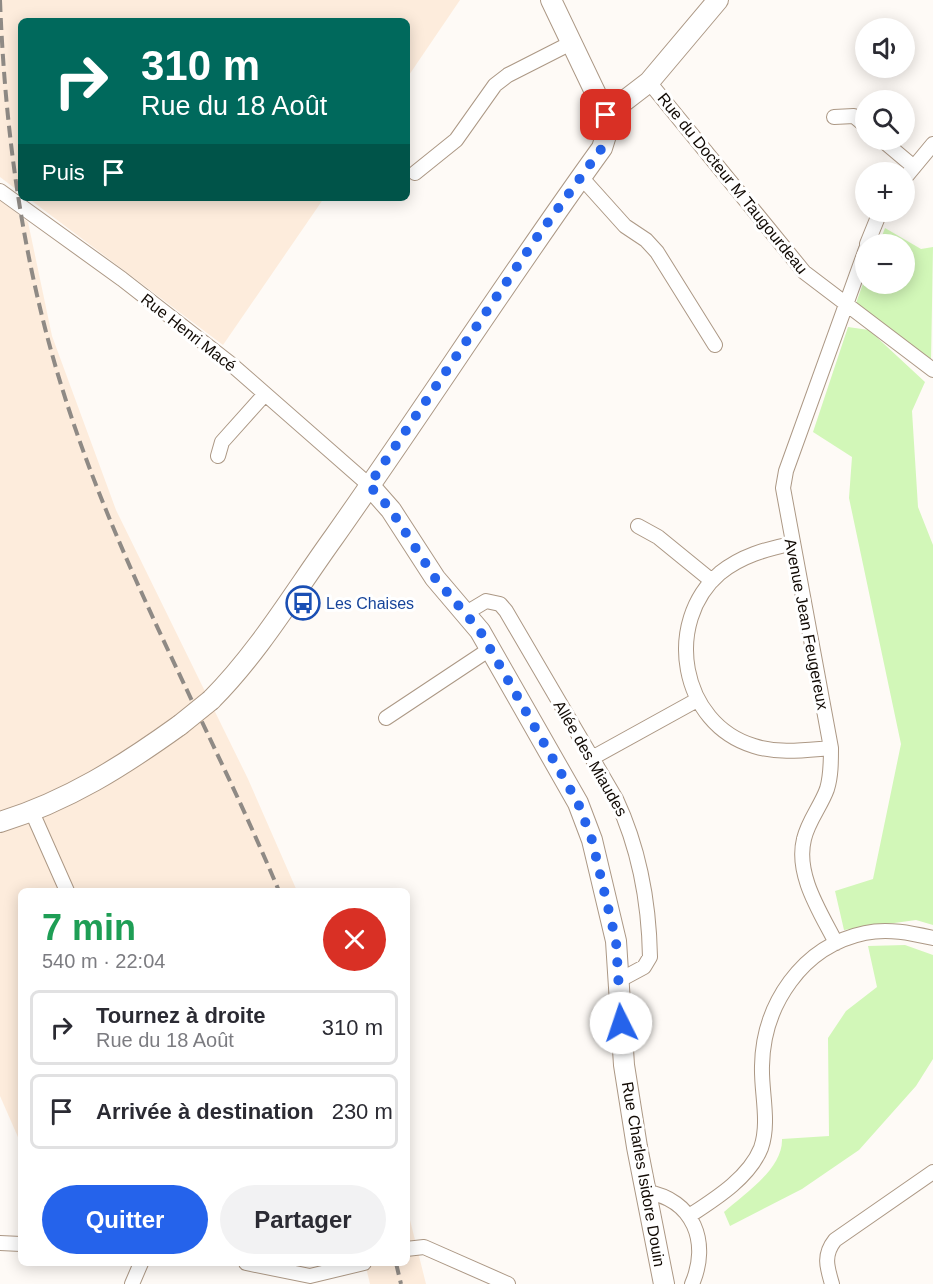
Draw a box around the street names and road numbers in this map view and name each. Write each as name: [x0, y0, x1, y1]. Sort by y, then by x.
street label: Rue du Docteur M Taugourdeau: [654, 90, 811, 277]
street label: Rue Henri Macé: [138, 290, 240, 375]
street label: Avenue Jean Feugereux: [782, 537, 831, 711]
street label: Allée des Miaudes: [551, 697, 631, 819]
street label: Rue Charles Isidore Douin: [619, 1080, 668, 1268]

